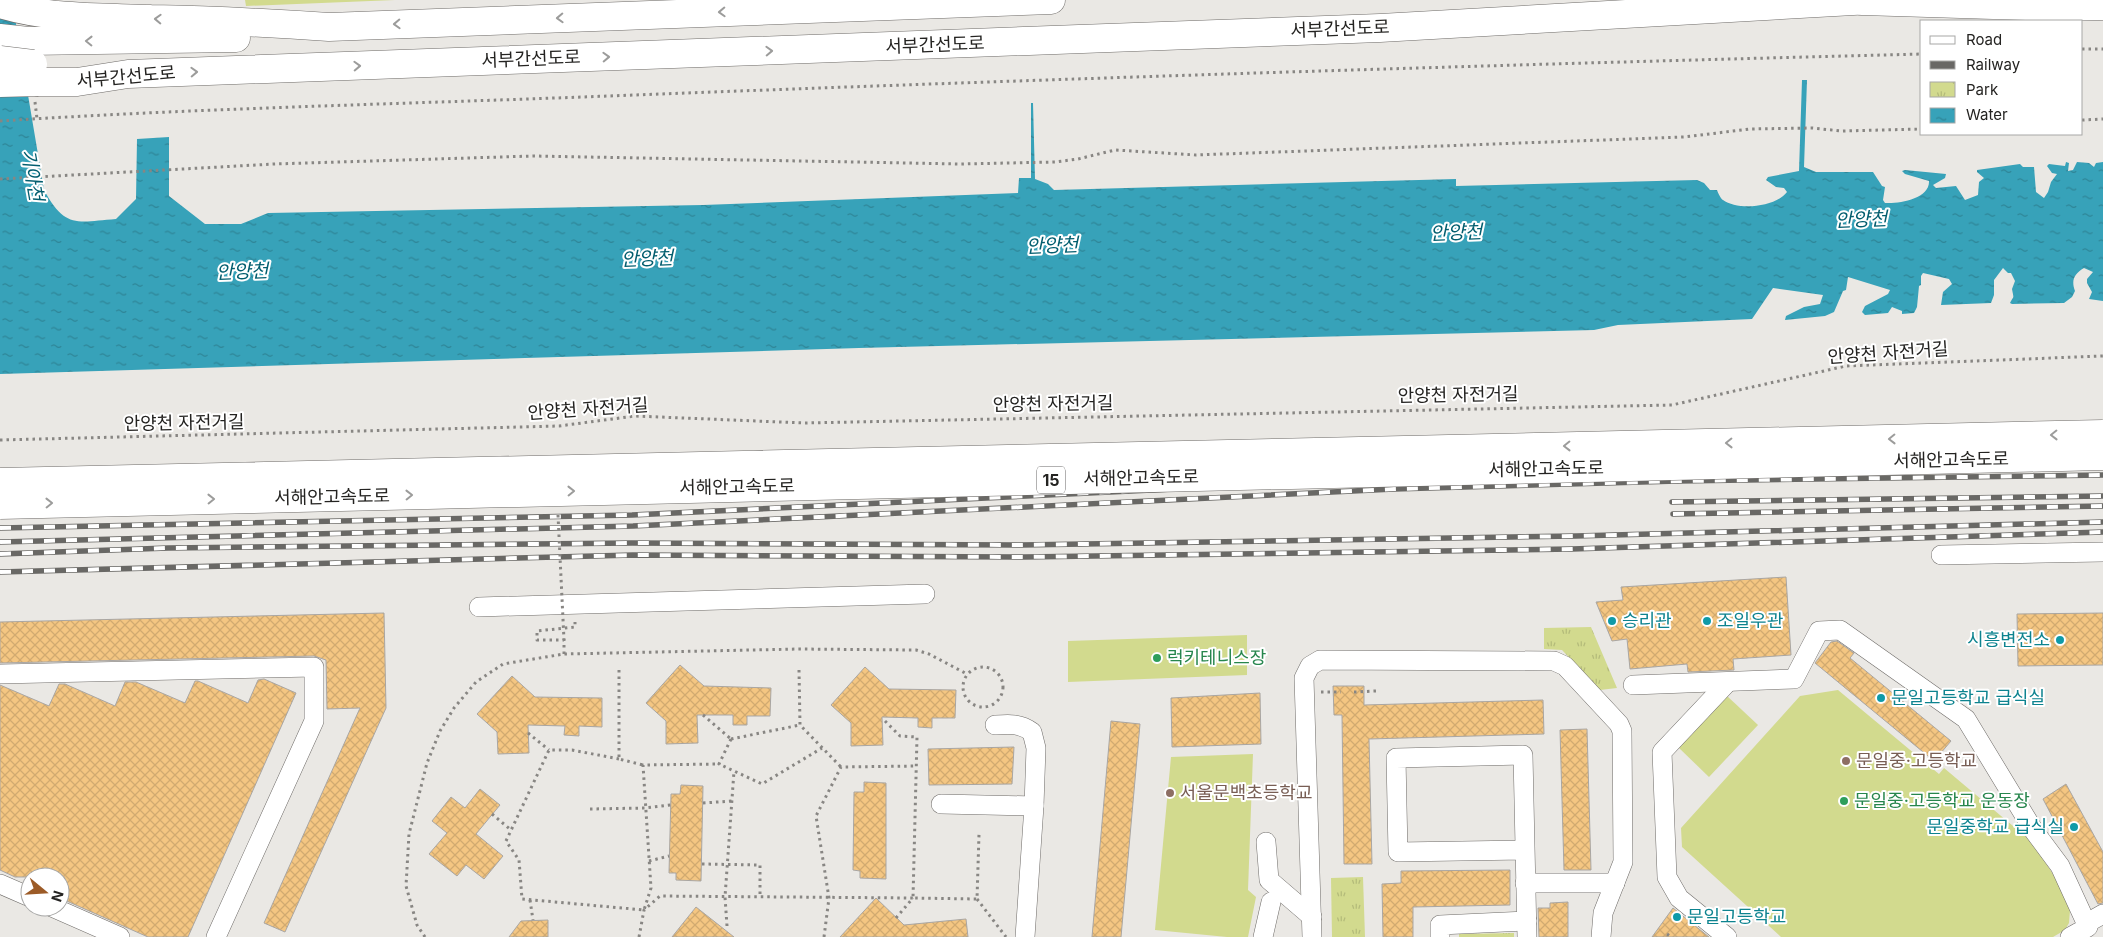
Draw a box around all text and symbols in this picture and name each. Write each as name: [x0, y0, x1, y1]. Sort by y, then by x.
one-way arrow: [718, 7, 726, 18]
one-way arrow: [556, 13, 564, 24]
one-way arrow: [154, 14, 162, 24]
street label: 서부간선도로: [1290, 16, 1390, 41]
one-way arrow: [393, 19, 401, 30]
legend: [1920, 20, 2083, 135]
text: Road: [1966, 30, 2002, 49]
street label: 서부간선도로: [885, 32, 985, 57]
one-way arrow: [85, 36, 92, 46]
one-way arrow: [765, 45, 773, 56]
street label: 서부간선도로: [481, 46, 581, 71]
one-way arrow: [603, 51, 611, 62]
text: Railway: [1966, 55, 2021, 74]
one-way arrow: [353, 61, 361, 71]
street label: 서부간선도로: [76, 62, 176, 91]
one-way arrow: [190, 66, 198, 77]
text: Park: [1966, 80, 1999, 99]
text: Water: [1966, 105, 2008, 124]
water label: 기아천: [17, 147, 49, 204]
water label: 안양천: [1834, 207, 1889, 232]
water label: 안양천: [1429, 220, 1484, 245]
water label: 안양천: [1025, 233, 1080, 258]
water label: 안양천: [620, 246, 675, 271]
water label: 안양천: [215, 259, 270, 284]
street label: 안양천 자전거길: [1827, 338, 1949, 367]
street label: 안양천 자전거길: [1397, 383, 1519, 406]
street label: 안양천 자전거길: [992, 392, 1114, 415]
street label: 안양천 자전거길: [527, 394, 649, 423]
street label: 안양천 자전거길: [123, 411, 245, 434]
one-way arrow: [2050, 430, 2058, 441]
one-way arrow: [1888, 434, 1896, 444]
one-way arrow: [1725, 438, 1733, 448]
one-way arrow: [1563, 441, 1571, 452]
street label: 서해안고속도로: [1893, 448, 2009, 471]
street label: 서해안고속도로: [1488, 457, 1604, 480]
road number: 15: [1037, 466, 1065, 494]
street label: 서해안고속도로: [1083, 466, 1199, 489]
street label: 서해안고속도로: [679, 475, 795, 498]
street label: 서해안고속도로: [274, 485, 390, 508]
one-way arrow: [568, 486, 575, 496]
one-way arrow: [405, 490, 413, 500]
one-way arrow: [207, 494, 215, 505]
one-way arrow: [45, 498, 53, 509]
place label: 승리관: [1622, 610, 1672, 631]
place label: 조일우관: [1717, 610, 1784, 631]
marker: 승리관: [1606, 615, 1618, 627]
marker: 조일우관: [1701, 615, 1713, 627]
place label: 시흥변전소: [1967, 629, 2050, 650]
marker: 시흥변전소: [2054, 634, 2066, 646]
place label: 럭키테니스장: [1167, 647, 1266, 668]
marker: 럭키테니스장: [1151, 652, 1163, 664]
place label: 문일고등학교 급식실: [1891, 687, 2045, 708]
marker: 문일고등학교 급식실: [1875, 692, 1887, 704]
place label: 문일중·고등학교: [1856, 750, 1977, 771]
marker: 문일중·고등학교: [1840, 755, 1852, 767]
place label: 서울문백초등학교: [1180, 782, 1312, 803]
marker: 서울문백초등학교: [1164, 787, 1176, 799]
place label: 문일중·고등학교 운동장: [1854, 790, 2030, 811]
marker: 문일중·고등학교 운동장: [1838, 795, 1850, 807]
place label: 문일중학교 급식실: [1926, 816, 2064, 837]
marker: 문일중학교 급식실: [2068, 821, 2080, 833]
north arrow: [20, 867, 70, 917]
text: N: [48, 888, 68, 904]
place label: 문일고등학교: [1687, 906, 1786, 927]
marker: 문일고등학교: [1671, 911, 1683, 923]

